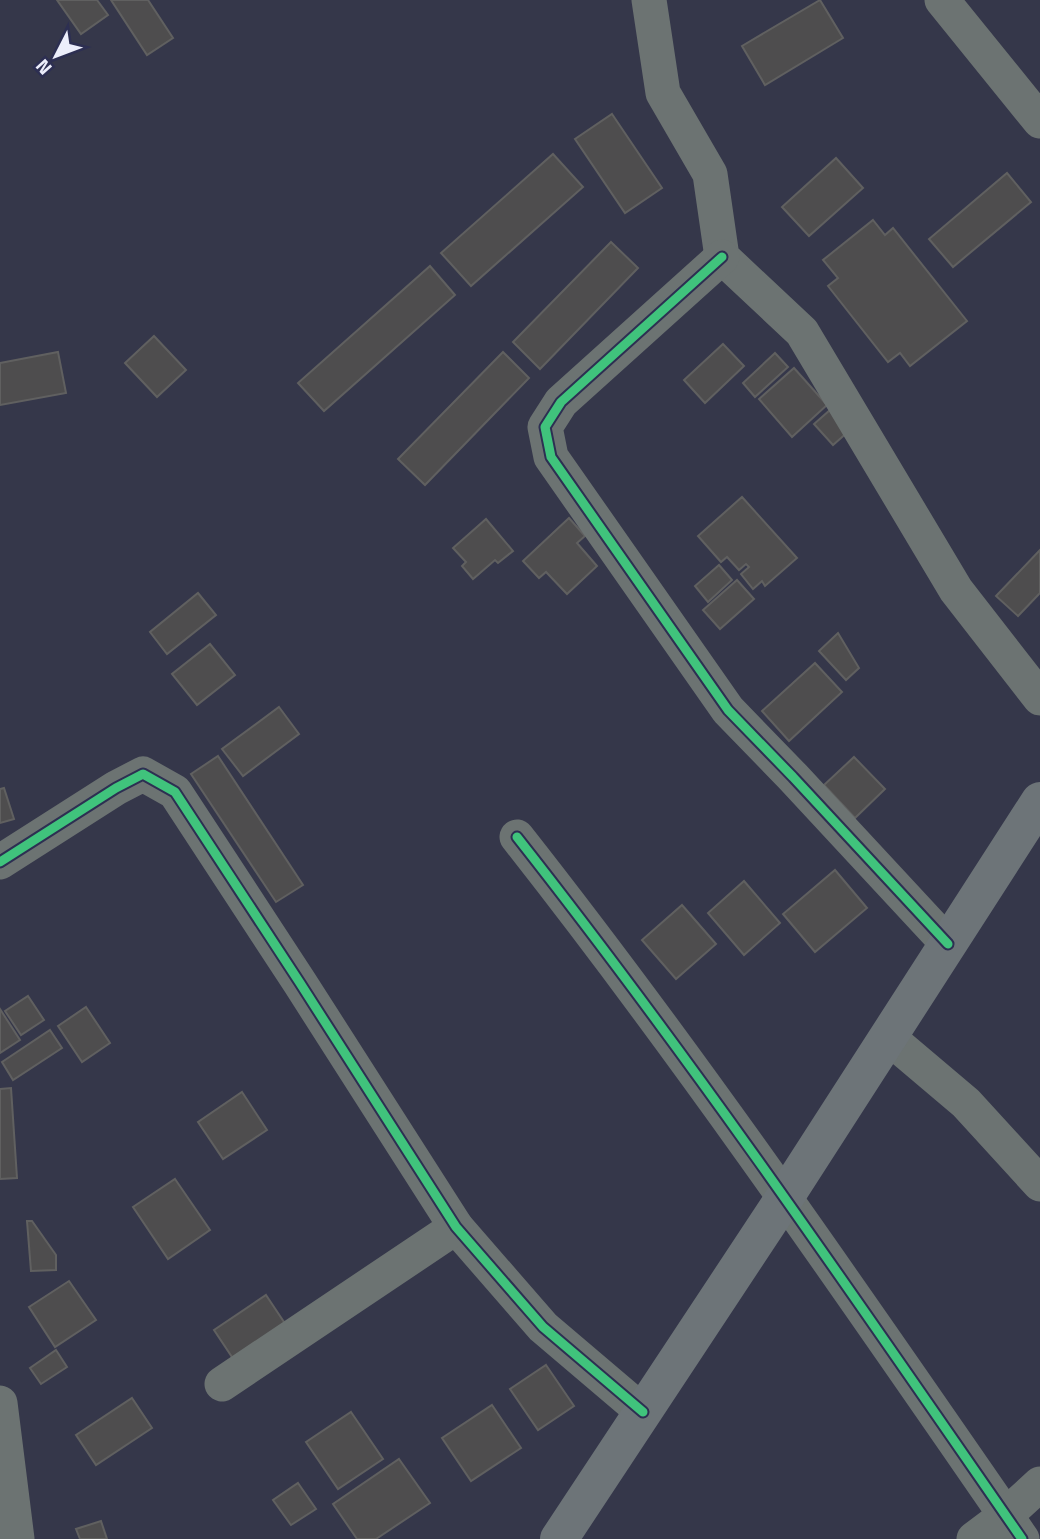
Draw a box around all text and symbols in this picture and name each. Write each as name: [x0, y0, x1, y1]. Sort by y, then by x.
north arrow: [21, 21, 91, 91]
text: N: [28, 53, 58, 82]

